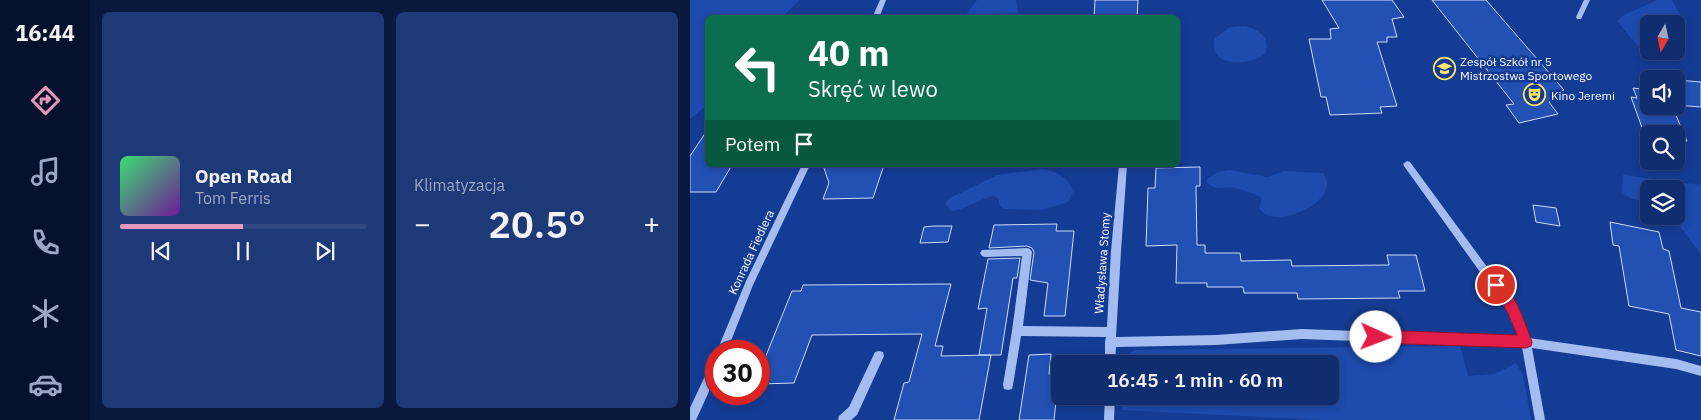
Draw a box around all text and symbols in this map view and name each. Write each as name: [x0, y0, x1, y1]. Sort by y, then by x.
north arrow: [1640, 15, 1685, 60]
map controls: [1640, 15, 1685, 225]
text: 16:44: [15, 18, 75, 47]
text: 40 m: [808, 30, 890, 76]
icon: left: [725, 35, 790, 100]
place label: Zespół Szkół nr 5 Mistrzostwa Sportowego: [1460, 54, 1593, 83]
school or university icon: Zespół Szkół nr 5 Mistrzostwa Sportowego: [1432, 56, 1456, 80]
button: sound: [1640, 70, 1685, 115]
text: Skręć w lewo: [808, 74, 938, 103]
icon: directions: [28, 83, 63, 118]
theatre icon: Kino Jeremi: [1523, 83, 1547, 107]
place label: Kino Jeremi: [1551, 88, 1615, 103]
button: search: [1640, 125, 1685, 170]
icon: arrive: [790, 130, 818, 158]
text: Potem: [725, 132, 780, 156]
icon: music: [28, 154, 63, 189]
text: Open Road: [195, 164, 292, 188]
text: Klimatyzacja: [414, 175, 505, 195]
button: layers: [1640, 180, 1685, 225]
text: Tom Ferris: [195, 188, 271, 208]
text: 20.5°: [488, 199, 586, 248]
text: −: [414, 205, 431, 242]
text: +: [643, 205, 660, 242]
street label: Konrada Fiedlera: [725, 207, 777, 297]
street label: Władysława Stomy: [1091, 212, 1113, 314]
icon: phone: [28, 225, 63, 260]
icon: previous: [147, 237, 175, 265]
icon: pause: [229, 237, 257, 265]
icon: next: [311, 237, 339, 265]
pin: [1475, 264, 1517, 306]
icon: arrive: [1482, 271, 1510, 299]
icon: climate: [28, 296, 63, 331]
position arrow: [1349, 310, 1401, 362]
speed limit sign: 30: [705, 340, 770, 405]
icon: car: [28, 367, 63, 402]
text: 16:45 · 1 min · 60 m: [1107, 368, 1283, 392]

